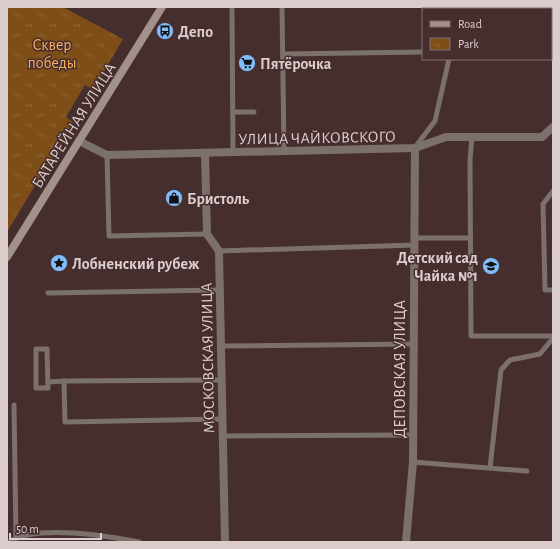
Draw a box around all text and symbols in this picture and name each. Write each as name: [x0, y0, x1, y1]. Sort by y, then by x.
legend: [422, 8, 552, 60]
text: Road: [458, 18, 482, 30]
bus stop icon: Депо: [155, 21, 175, 41]
place label: Депо: [178, 24, 213, 40]
park label: Сквер победы: [27, 37, 77, 71]
text: Park: [458, 38, 479, 50]
supermarket icon: Пятёрочка: [237, 53, 257, 73]
place label: Пятёрочка: [260, 56, 332, 72]
street label: БАТАРЕЙНАЯ УЛИЦА: [28, 59, 119, 191]
street label: УЛИЦА ЧАЙКОВСКОГО: [238, 128, 396, 147]
shop icon: Бристоль: [164, 188, 184, 208]
place label: Бристоль: [187, 191, 250, 207]
place label: Детский сад Чайка №1: [396, 250, 478, 284]
place icon: Лобненский рубеж: [49, 253, 69, 273]
place label: Лобненский рубеж: [72, 256, 200, 273]
school or university icon: Детский сад Чайка №1: [481, 256, 501, 276]
street label: МОСКОВСКАЯ УЛИЦА: [199, 282, 217, 433]
street label: ДЕПОВСКАЯ УЛИЦА: [392, 299, 408, 438]
scale bar: [10, 515, 101, 541]
text: 50 m: [16, 523, 39, 535]

